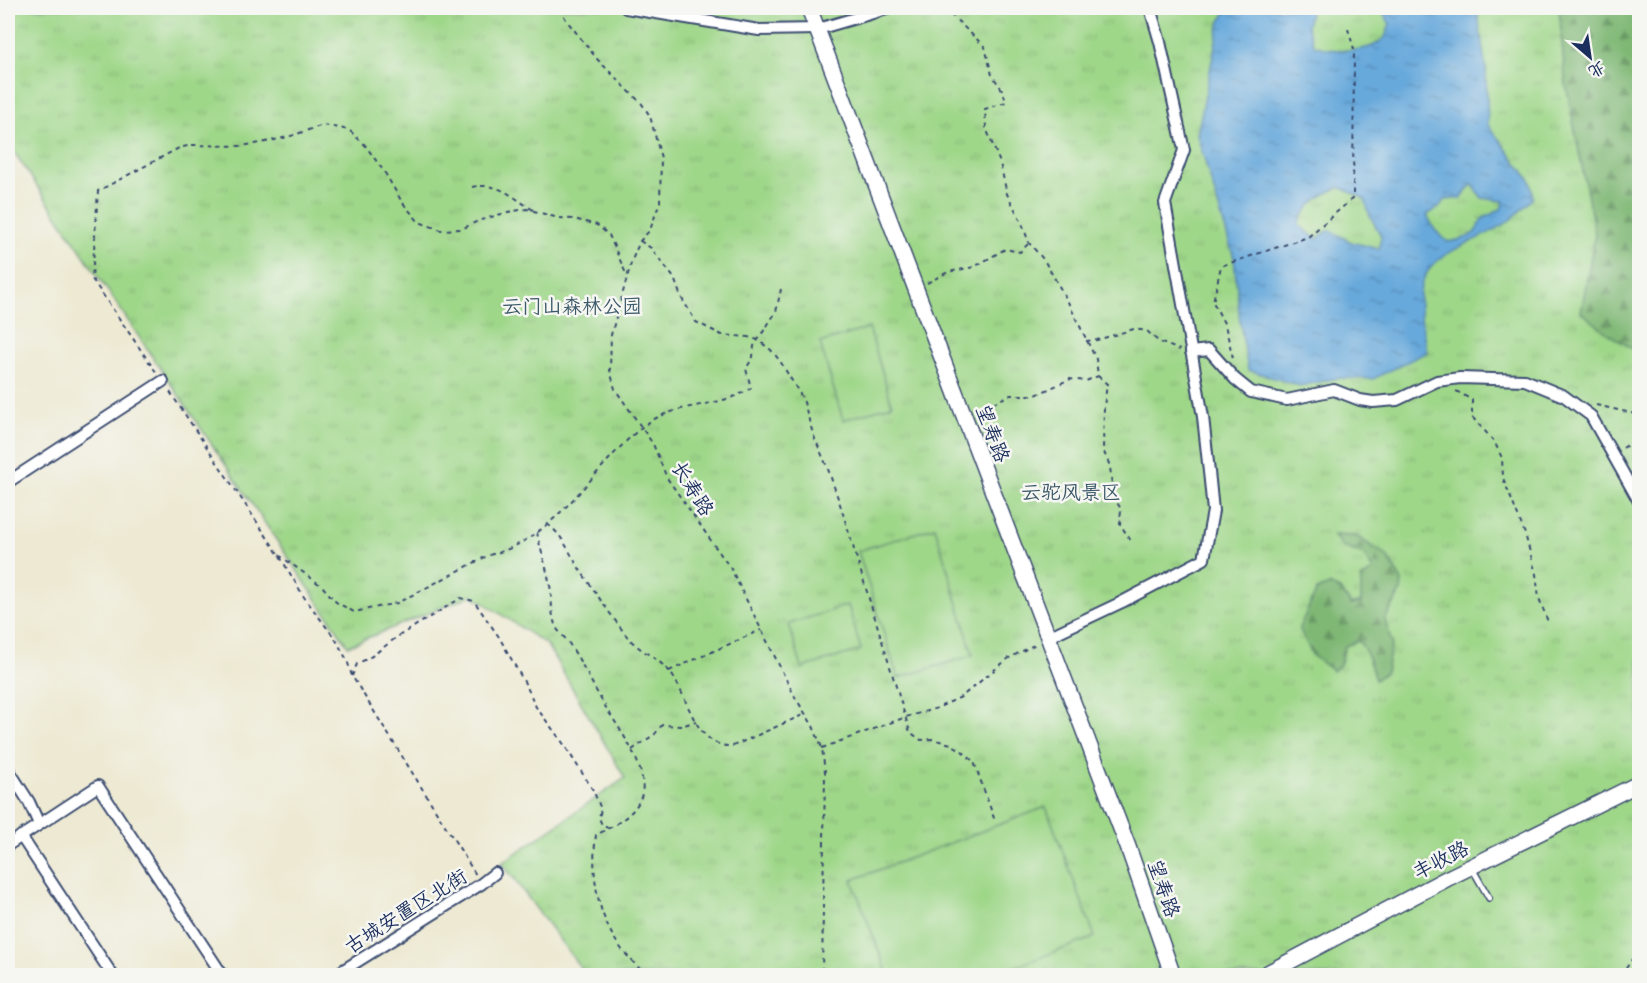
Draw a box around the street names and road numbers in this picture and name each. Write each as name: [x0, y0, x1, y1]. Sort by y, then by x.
street label: 望寿路: [971, 400, 1017, 467]
street label: 长寿路: [667, 456, 721, 521]
street label: 丰收路: [1407, 833, 1474, 884]
street label: 望寿路: [1143, 855, 1187, 922]
street label: 古城安置区北街: [339, 862, 471, 958]

